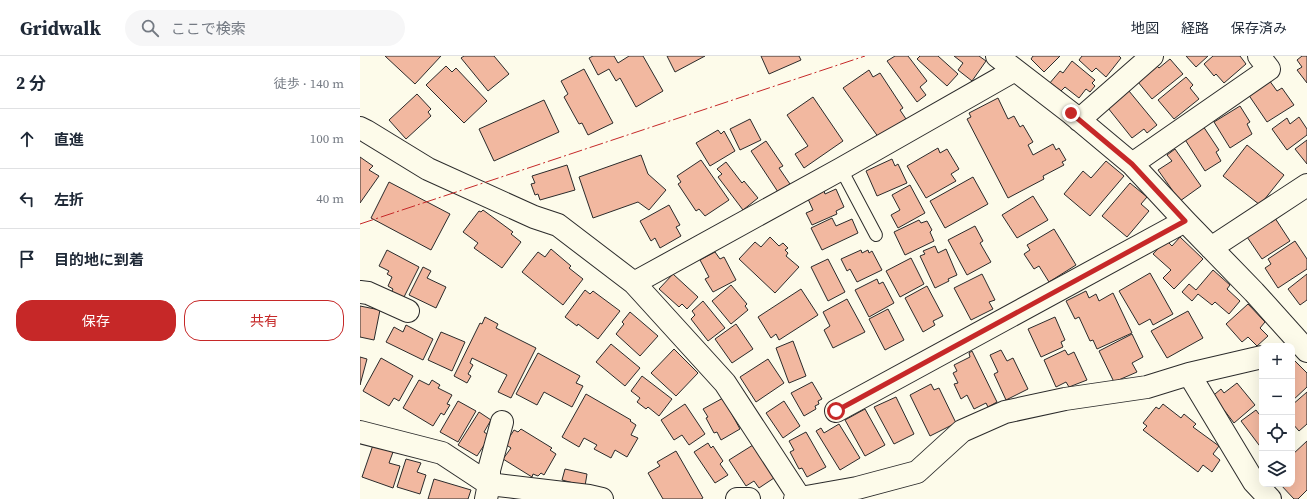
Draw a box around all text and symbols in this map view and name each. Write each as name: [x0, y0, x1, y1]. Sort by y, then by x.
search box: [125, 10, 405, 46]
text: Gridwalk: [20, 15, 101, 41]
icon: search: [139, 17, 161, 39]
text: ここで検索: [171, 18, 246, 39]
text: 地図: [1131, 18, 1159, 38]
text: 経路: [1181, 18, 1209, 38]
text: 保存済み: [1231, 18, 1287, 38]
text: 2 分: [16, 71, 46, 95]
text: 徒歩 · 140 m: [274, 75, 344, 92]
route end: [1062, 104, 1080, 122]
icon: ahead: [16, 128, 38, 150]
text: 直進: [54, 129, 84, 150]
text: 100 m: [310, 130, 344, 147]
icon: left: [16, 188, 38, 210]
text: 左折: [54, 189, 84, 210]
text: 40 m: [316, 190, 344, 207]
icon: arrive: [16, 248, 38, 270]
text: 目的地に到着: [54, 249, 144, 270]
button: 保存: [16, 300, 176, 341]
button: 共有: [184, 300, 344, 341]
map controls: [1259, 343, 1295, 487]
button: +: [1259, 343, 1295, 379]
button: −: [1259, 379, 1295, 415]
route start: [827, 402, 845, 420]
button: locate: [1259, 415, 1295, 451]
button: layers: [1259, 451, 1295, 487]

